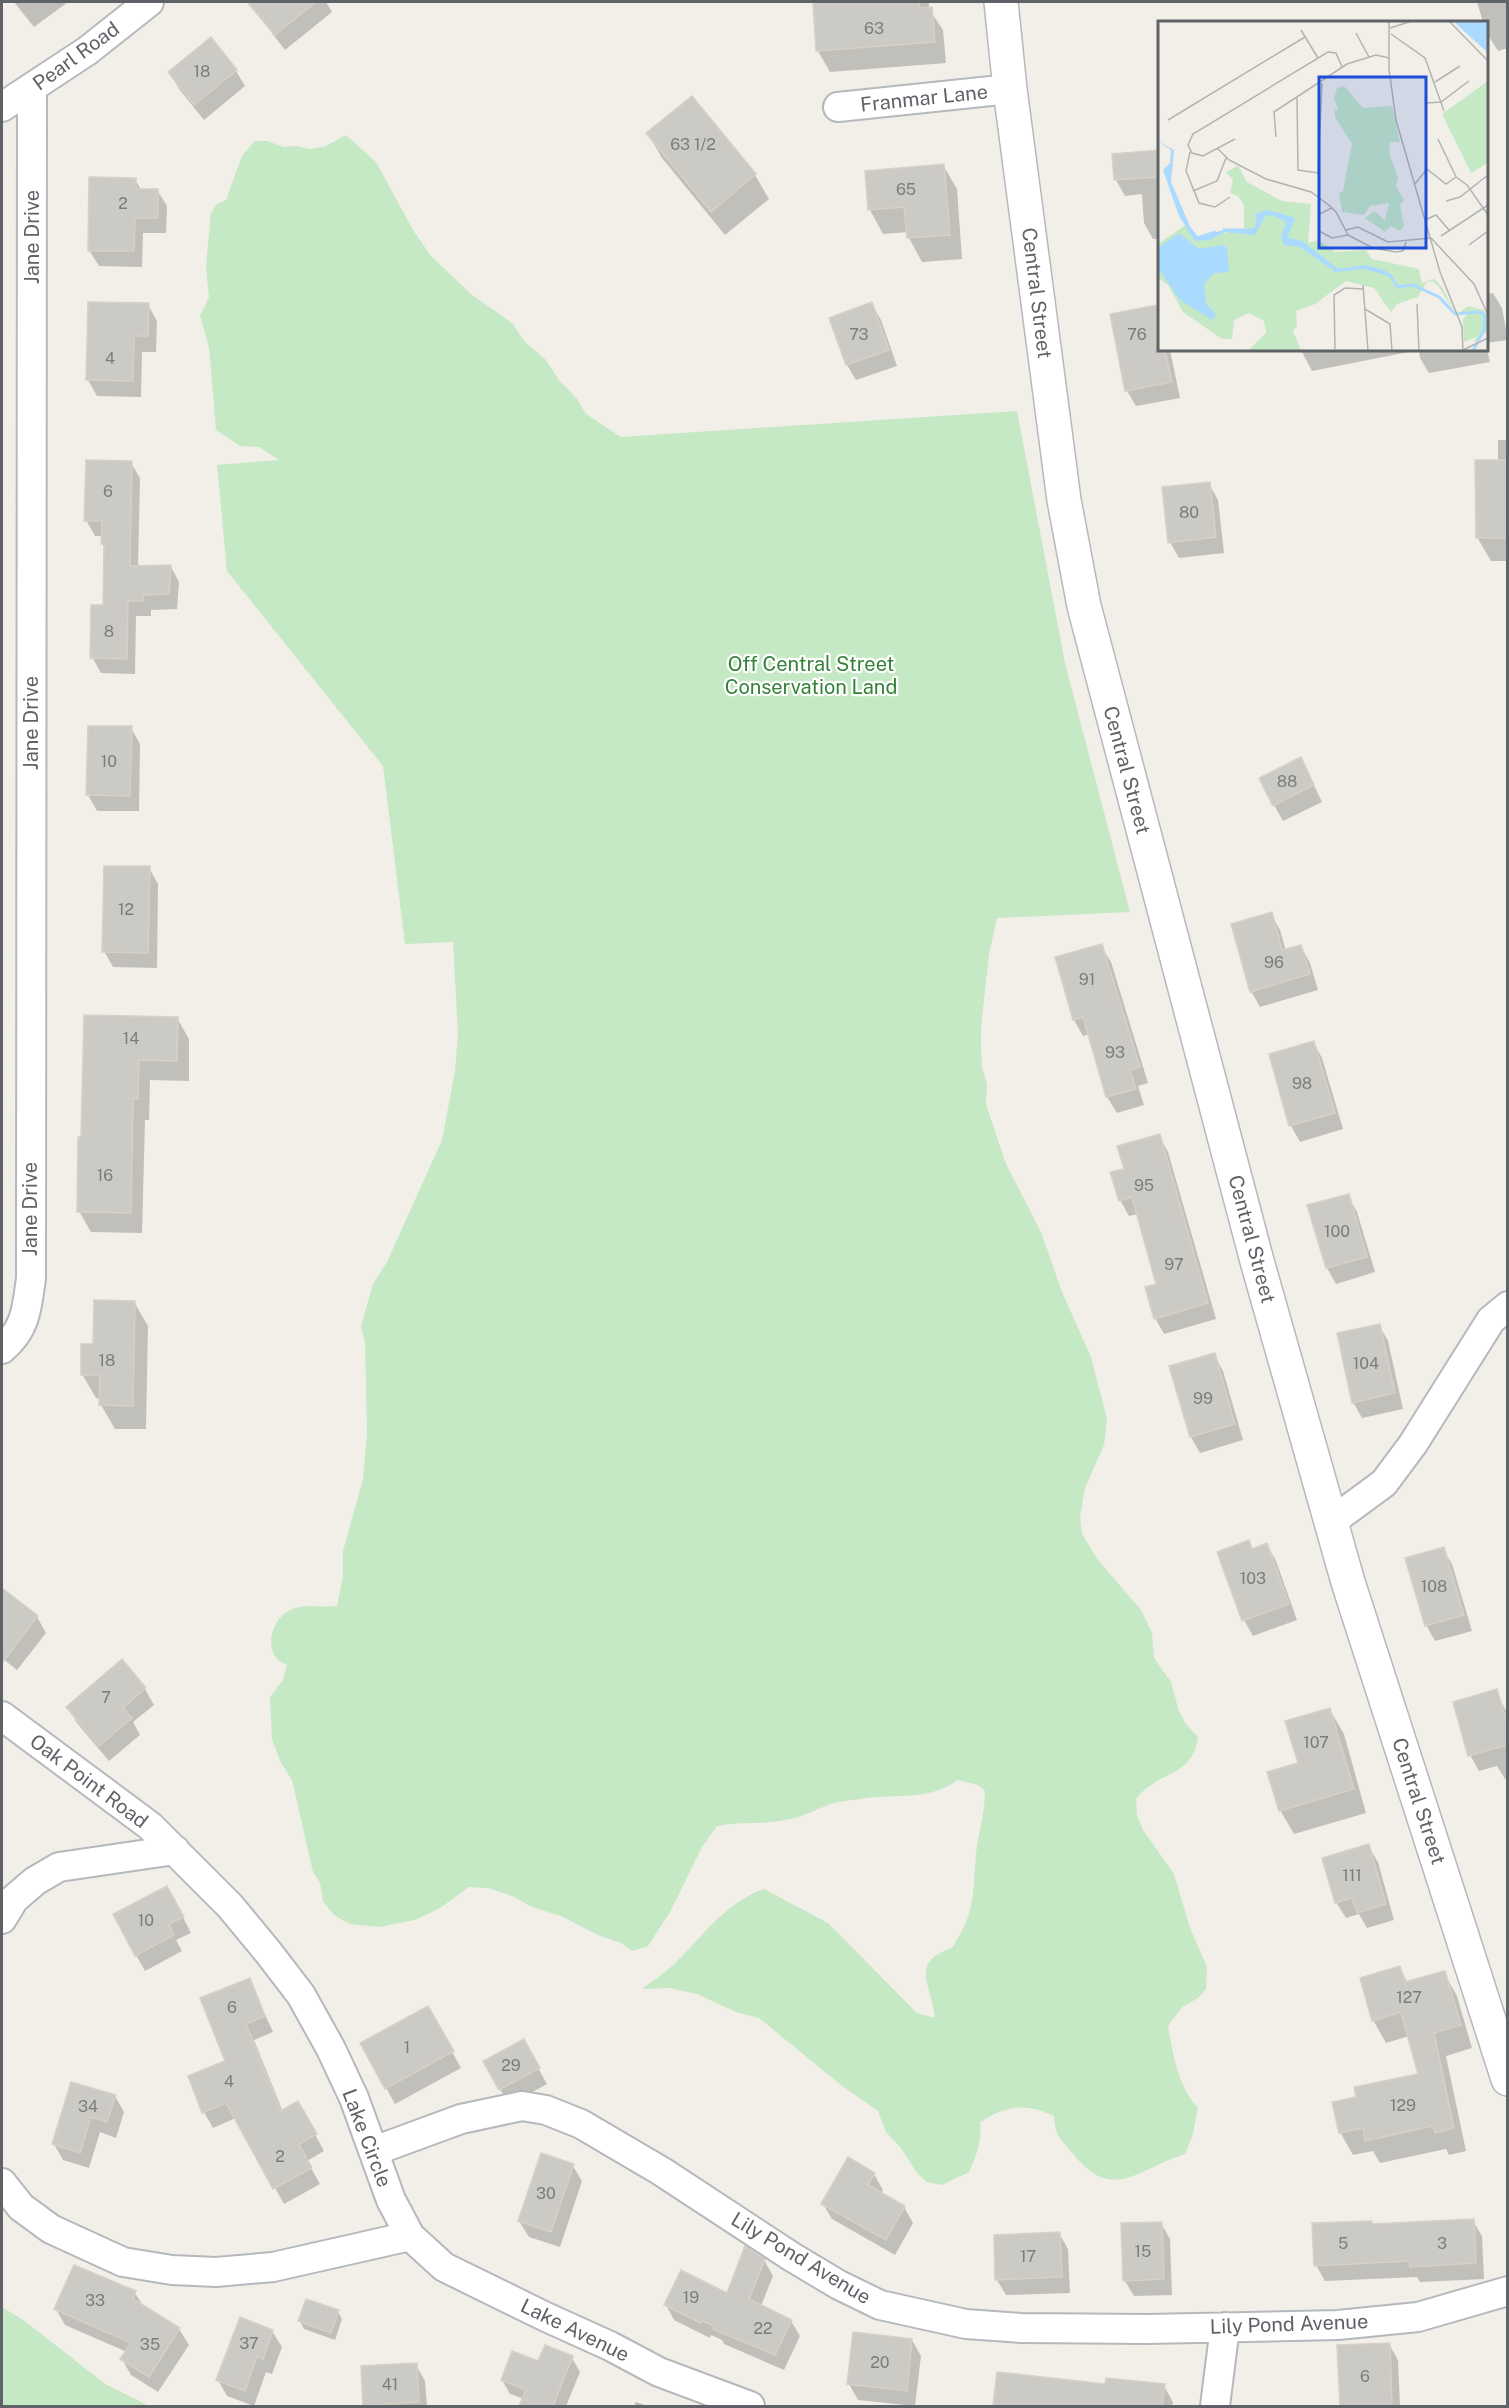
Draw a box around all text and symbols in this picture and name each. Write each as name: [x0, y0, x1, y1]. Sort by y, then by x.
street label: Pearl Road: [28, 17, 124, 95]
house number: 63: [864, 19, 884, 38]
inset map: [1158, 21, 1488, 351]
house number: 18: [194, 62, 210, 81]
street label: Franmar Lane: [859, 79, 989, 117]
house number: 63 1/2: [670, 135, 716, 154]
house number: 65: [896, 180, 916, 199]
street label: Jane Drive: [20, 190, 44, 284]
house number: 2: [118, 194, 128, 213]
street label: Central Street: [1017, 226, 1057, 360]
house number: 73: [849, 325, 869, 344]
house number: 76: [1127, 325, 1147, 344]
house number: 4: [105, 349, 115, 368]
house number: 6: [103, 482, 113, 501]
house number: 80: [1179, 503, 1199, 522]
house number: 8: [104, 622, 114, 641]
park label: Off Central Street Conservation Land: [725, 652, 897, 699]
street label: Jane Drive: [19, 676, 43, 770]
street label: Central Street: [1098, 703, 1156, 837]
house number: 10: [101, 752, 117, 771]
house number: 88: [1277, 772, 1297, 791]
house number: 12: [118, 900, 134, 919]
house number: 96: [1264, 953, 1284, 972]
house number: 91: [1079, 970, 1095, 989]
house number: 14: [123, 1029, 139, 1048]
house number: 93: [1105, 1043, 1125, 1062]
house number: 98: [1292, 1074, 1312, 1093]
street label: Jane Drive: [18, 1162, 42, 1256]
house number: 16: [97, 1166, 113, 1185]
street label: Central Street: [1223, 1172, 1281, 1306]
house number: 95: [1134, 1176, 1154, 1195]
house number: 100: [1324, 1222, 1350, 1241]
house number: 97: [1164, 1255, 1184, 1274]
house number: 18: [99, 1351, 115, 1370]
house number: 104: [1353, 1354, 1379, 1373]
house number: 99: [1193, 1389, 1213, 1408]
house number: 103: [1240, 1569, 1266, 1588]
house number: 108: [1421, 1577, 1447, 1596]
house number: 7: [101, 1688, 111, 1707]
street label: Oak Point Road: [25, 1729, 153, 1833]
house number: 107: [1303, 1733, 1329, 1752]
street label: Central Street: [1387, 1735, 1451, 1867]
house number: 111: [1342, 1866, 1362, 1885]
house number: 10: [138, 1911, 154, 1930]
house number: 127: [1396, 1988, 1422, 2007]
house number: 6: [227, 1998, 237, 2017]
house number: 1: [404, 2038, 410, 2057]
house number: 29: [501, 2056, 521, 2075]
house number: 4: [224, 2072, 234, 2091]
street label: Lake Circle: [337, 2086, 397, 2190]
house number: 129: [1390, 2096, 1416, 2115]
house number: 34: [78, 2097, 98, 2116]
house number: 2: [275, 2147, 285, 2166]
house number: 30: [536, 2184, 556, 2203]
street label: Lily Pond Avenue: [727, 2207, 875, 2309]
house number: 5: [1338, 2234, 1348, 2253]
house number: 3: [1437, 2234, 1447, 2253]
house number: 15: [1135, 2242, 1151, 2261]
house number: 17: [1020, 2247, 1036, 2266]
house number: 19: [683, 2288, 699, 2307]
house number: 33: [85, 2291, 105, 2310]
street label: Lake Avenue: [517, 2293, 633, 2367]
street label: Lily Pond Avenue: [1209, 2309, 1369, 2339]
house number: 22: [753, 2319, 773, 2338]
house number: 37: [239, 2334, 259, 2353]
house number: 35: [140, 2335, 160, 2354]
house number: 20: [870, 2353, 890, 2372]
house number: 6: [1360, 2367, 1370, 2386]
house number: 41: [382, 2375, 398, 2394]

